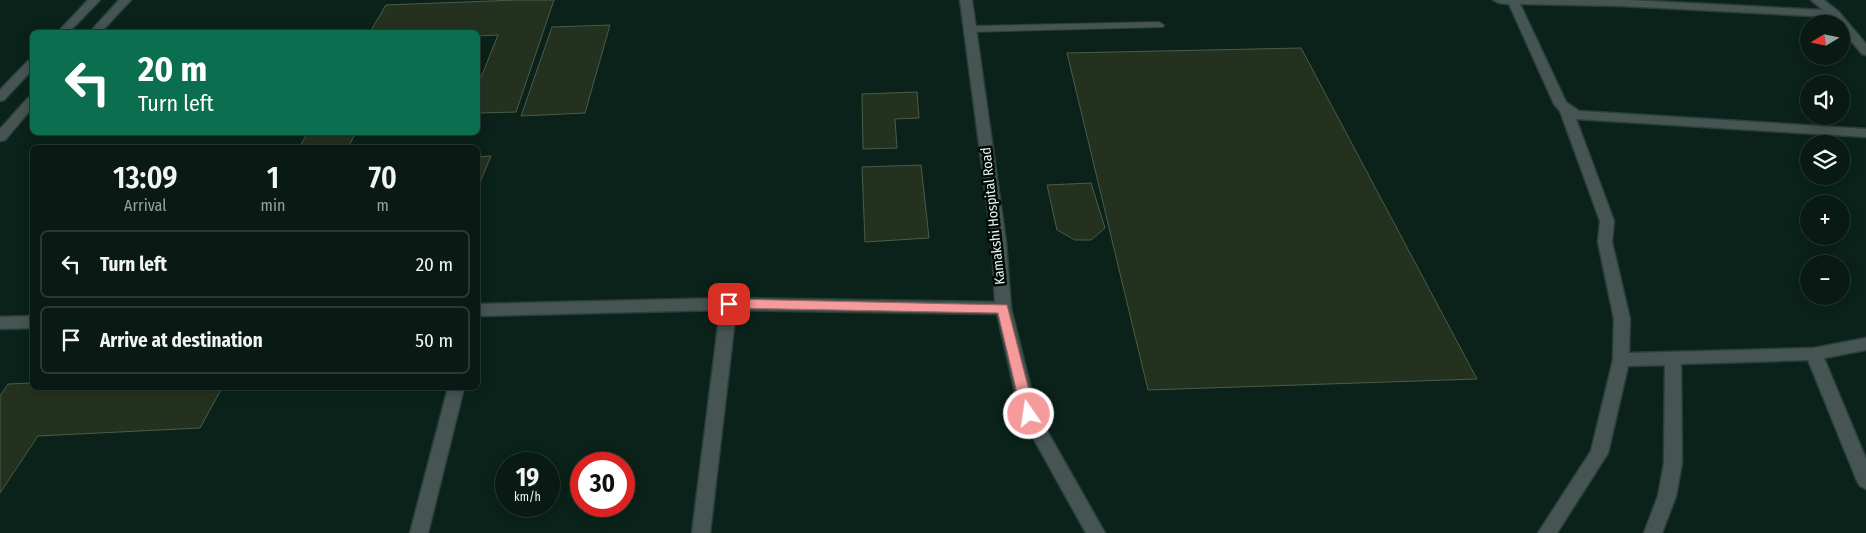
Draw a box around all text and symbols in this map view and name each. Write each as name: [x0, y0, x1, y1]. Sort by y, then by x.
north arrow: [1800, 15, 1850, 65]
map controls: [1800, 15, 1850, 305]
text: 20 m: [138, 48, 207, 90]
icon: left: [55, 50, 120, 115]
button: sound: [1800, 75, 1850, 125]
text: Turn left: [138, 90, 214, 117]
button: layers: [1800, 135, 1850, 185]
street label: Kamakshi Hospital Road: [977, 146, 1009, 286]
text: 13:09: [113, 160, 178, 196]
text: 1: [267, 160, 279, 196]
text: 70: [368, 160, 397, 196]
button: +: [1800, 195, 1850, 245]
text: Arrival: [124, 196, 167, 215]
text: min: [261, 196, 285, 215]
text: m: [377, 196, 389, 215]
icon: left: [57, 250, 85, 278]
text: Turn left: [100, 253, 167, 276]
text: 20 m: [416, 253, 453, 276]
button: −: [1800, 255, 1850, 305]
pin: [708, 283, 750, 325]
icon: arrive: [715, 290, 743, 318]
icon: arrive: [57, 326, 85, 354]
text: Arrive at destination: [100, 329, 263, 352]
text: 50 m: [415, 329, 453, 352]
position arrow: [1002, 387, 1054, 439]
speed limit sign: 30: [570, 452, 635, 517]
text: 19: [516, 463, 539, 493]
text: km/h: [514, 490, 541, 504]

